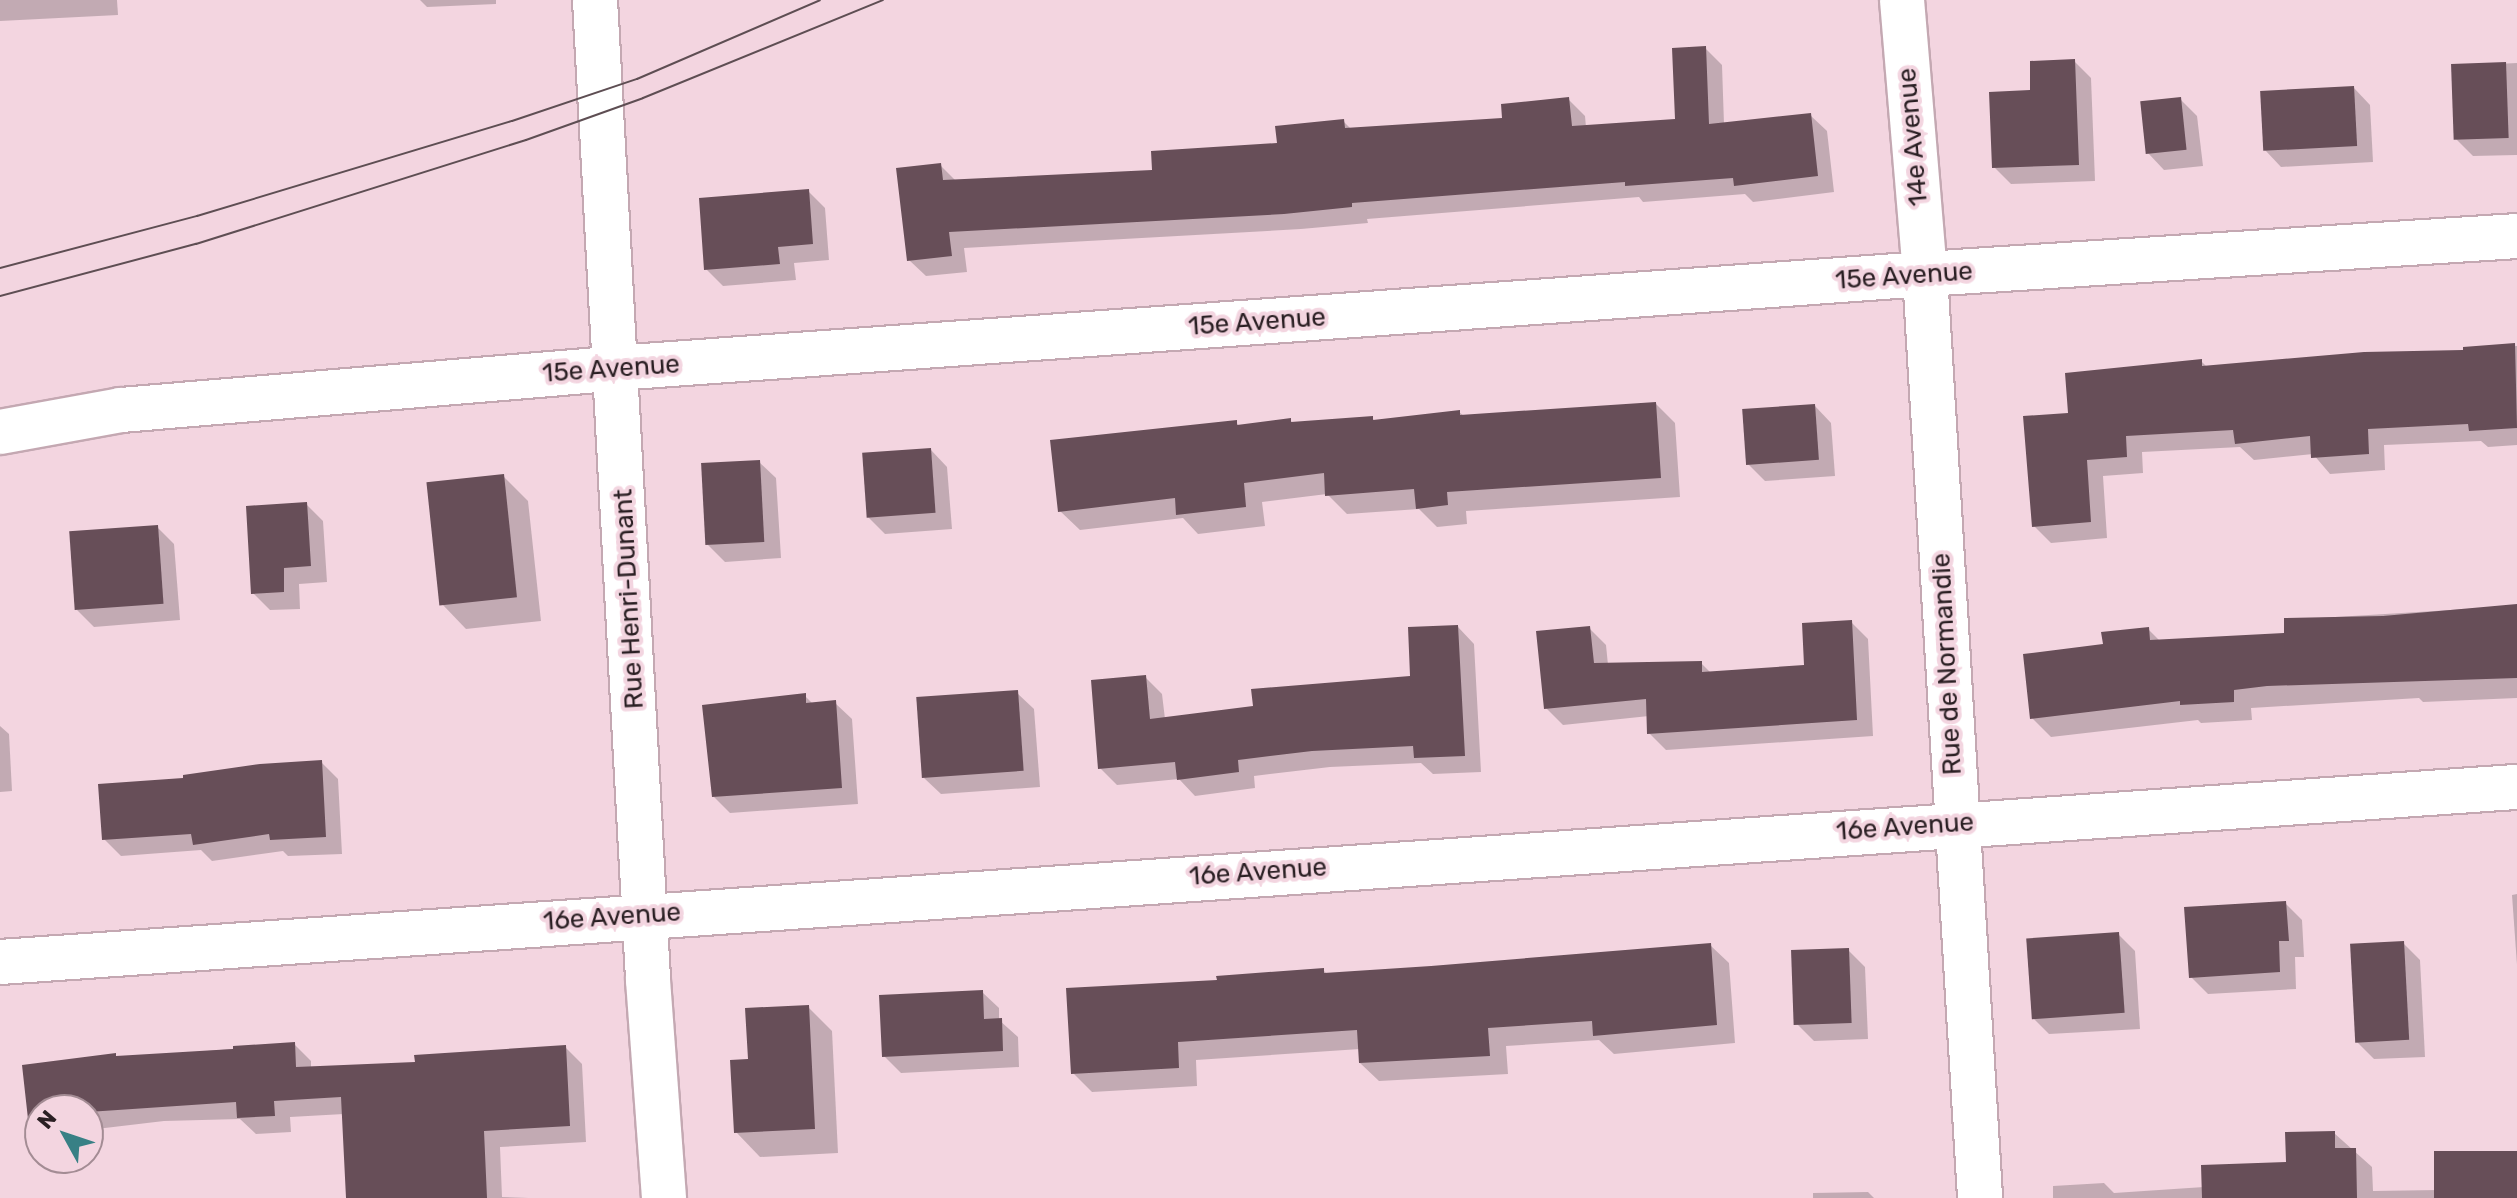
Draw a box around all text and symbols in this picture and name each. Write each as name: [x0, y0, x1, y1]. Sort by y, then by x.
street label: 14e Avenue: [1891, 66, 1935, 208]
street label: 15e Avenue: [1834, 256, 1974, 296]
street label: 15e Avenue: [1187, 302, 1327, 342]
street label: 15e Avenue: [541, 349, 681, 389]
street label: Rue Henri-Dunant: [608, 488, 650, 710]
street label: Rue de Normandie: [1926, 552, 1968, 776]
street label: 16e Avenue: [1835, 807, 1975, 847]
street label: 16e Avenue: [1188, 852, 1328, 892]
street label: 16e Avenue: [542, 897, 682, 937]
north arrow: [24, 1094, 104, 1174]
text: N: [31, 1105, 62, 1134]

